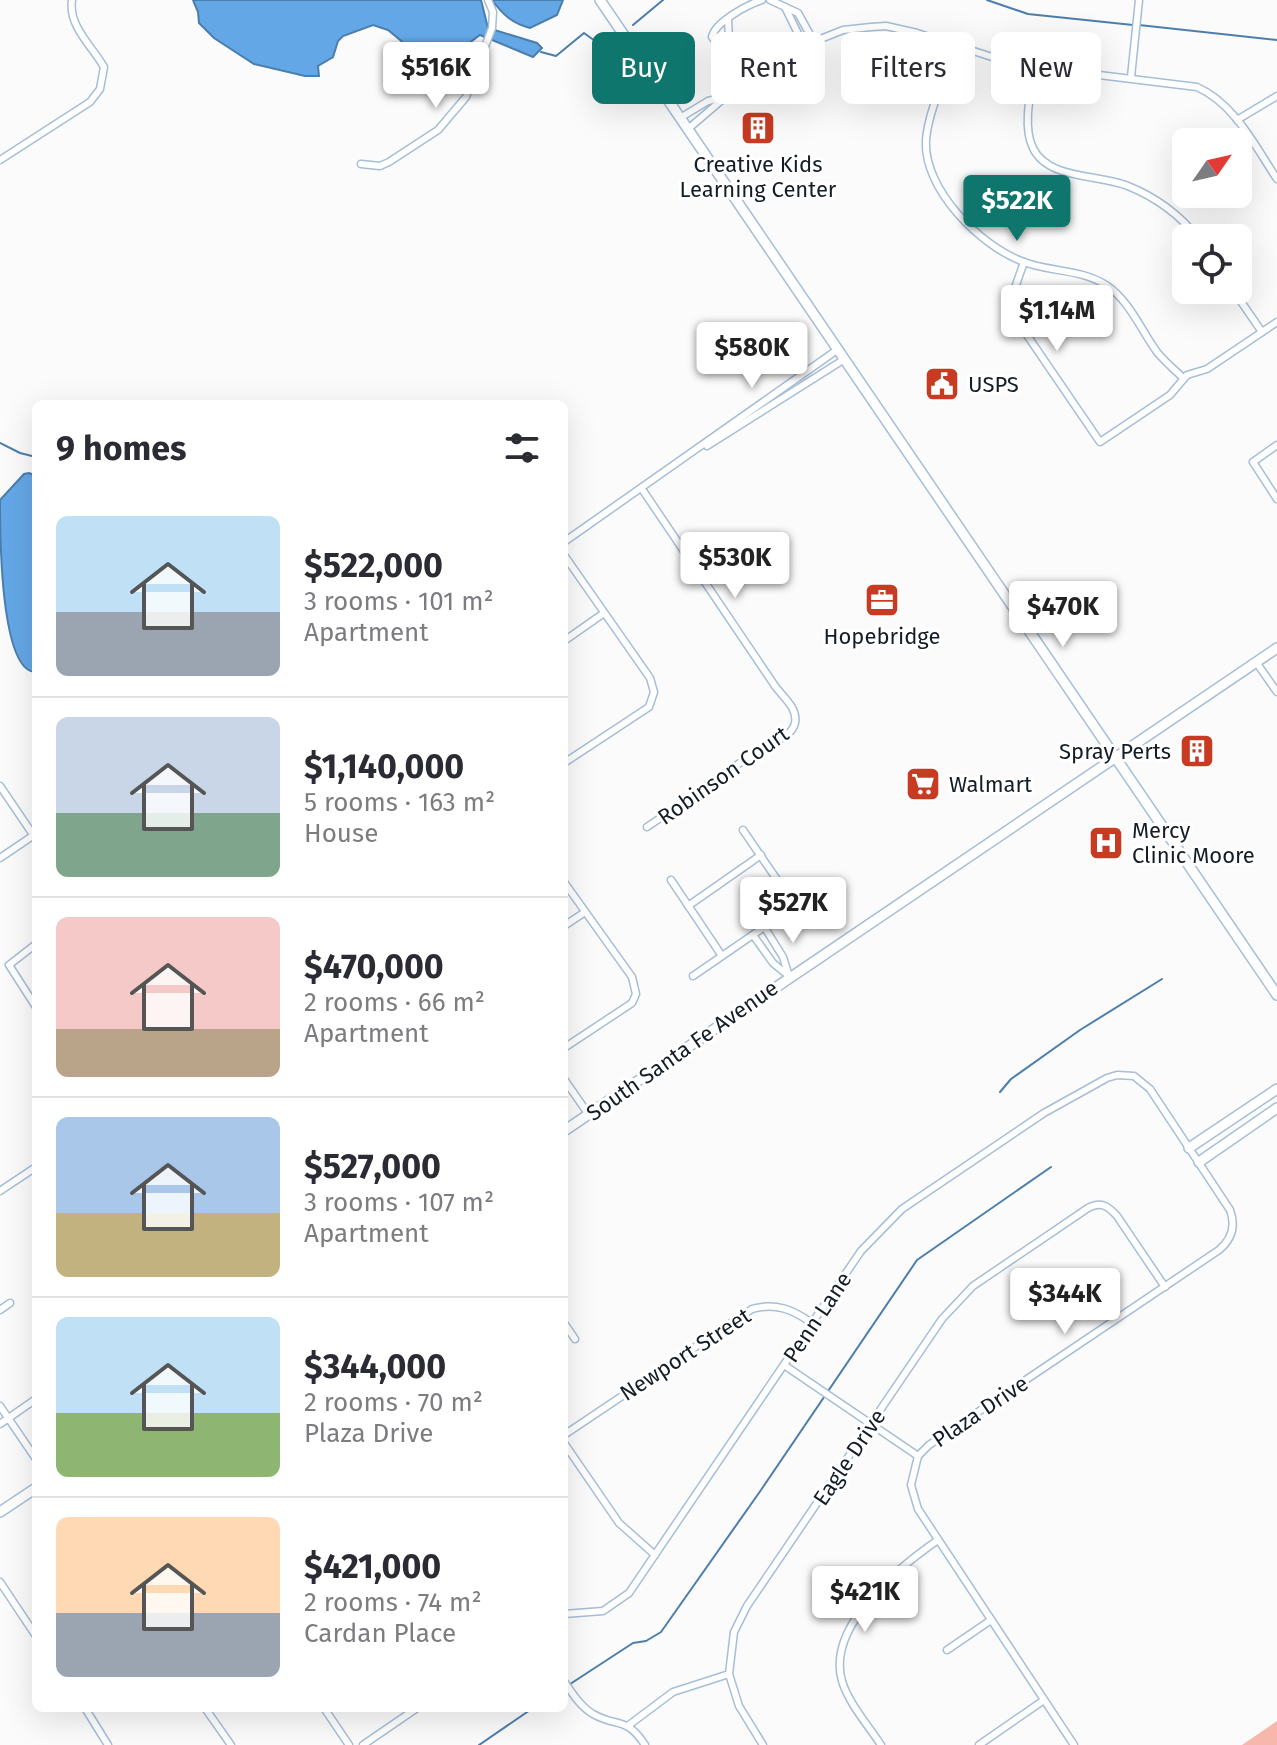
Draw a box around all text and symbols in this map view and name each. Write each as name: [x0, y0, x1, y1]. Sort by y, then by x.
chip: Buy: [592, 32, 695, 104]
chip: Rent: [711, 32, 825, 104]
chip: Filters: [841, 32, 975, 104]
chip: New: [991, 32, 1101, 104]
pin: $516K: [380, 42, 492, 110]
text: $516K: [401, 52, 471, 83]
building icon: Creative Kids Learning Center: [739, 109, 777, 147]
north arrow: [1172, 128, 1252, 208]
map controls: [1172, 128, 1252, 304]
place label: Creative Kids Learning Center: [680, 151, 837, 203]
pin: $522K: [961, 175, 1073, 243]
text: $522K: [981, 185, 1053, 216]
button: locate: [1172, 224, 1252, 304]
pin: $1.14M: [992, 285, 1122, 353]
text: $1.14M: [1019, 295, 1095, 326]
pin: $580K: [696, 322, 808, 390]
text: $580K: [715, 332, 789, 363]
public building icon: USPS: [923, 365, 961, 403]
place label: USPS: [968, 371, 1019, 398]
icon: filters: [500, 426, 544, 470]
text: 9 homes: [56, 428, 187, 469]
pin: $530K: [679, 532, 791, 600]
text: $530K: [698, 542, 772, 573]
text: $522,000: [304, 545, 443, 586]
icon: home: [120, 548, 216, 644]
office icon: Hopebridge: [863, 581, 901, 619]
pin: $470K: [1007, 581, 1119, 649]
text: 3 rooms · 101 m²: [304, 586, 494, 617]
text: $470K: [1027, 591, 1099, 622]
text: Apartment: [304, 617, 429, 648]
place label: Hopebridge: [824, 623, 940, 650]
street label: Robinson Court: [653, 720, 794, 831]
building icon: Spray Perts: [1178, 732, 1216, 770]
place label: Spray Perts: [1059, 738, 1171, 765]
text: $1,140,000: [304, 746, 464, 787]
icon: home: [120, 749, 216, 845]
supermarket icon: Walmart: [904, 765, 942, 803]
place label: Walmart: [949, 771, 1032, 798]
text: 5 rooms · 163 m²: [304, 787, 495, 818]
place label: Mercy Clinic Moore: [1132, 817, 1255, 869]
text: House: [304, 818, 378, 849]
hospital icon: Mercy Clinic Moore: [1087, 824, 1125, 862]
pin: $527K: [737, 877, 849, 945]
text: $527K: [758, 887, 828, 918]
text: $470,000: [304, 946, 444, 987]
icon: home: [120, 949, 216, 1045]
street label: South Santa Fe Avenue: [581, 974, 783, 1127]
text: 2 rooms · 66 m²: [304, 987, 485, 1018]
text: Apartment: [304, 1018, 429, 1049]
text: $527,000: [304, 1146, 441, 1187]
icon: home: [120, 1149, 216, 1245]
text: 3 rooms · 107 m²: [304, 1187, 494, 1218]
text: Apartment: [304, 1218, 429, 1249]
street label: Penn Lane: [777, 1267, 857, 1368]
pin: $344K: [1009, 1268, 1121, 1336]
text: $344K: [1028, 1278, 1102, 1309]
street label: Newport Street: [615, 1302, 756, 1407]
text: $344,000: [304, 1346, 446, 1387]
icon: home: [120, 1349, 216, 1445]
street label: Plaza Drive: [927, 1370, 1033, 1453]
text: 2 rooms · 70 m²: [304, 1387, 483, 1418]
street label: Eagle Drive: [807, 1404, 891, 1511]
text: Plaza Drive: [304, 1418, 433, 1449]
text: $421,000: [304, 1546, 441, 1587]
icon: home: [120, 1549, 216, 1645]
pin: $421K: [809, 1566, 921, 1634]
text: $421K: [830, 1576, 900, 1607]
text: 2 rooms · 74 m²: [304, 1587, 482, 1618]
text: Cardan Place: [304, 1618, 456, 1649]

